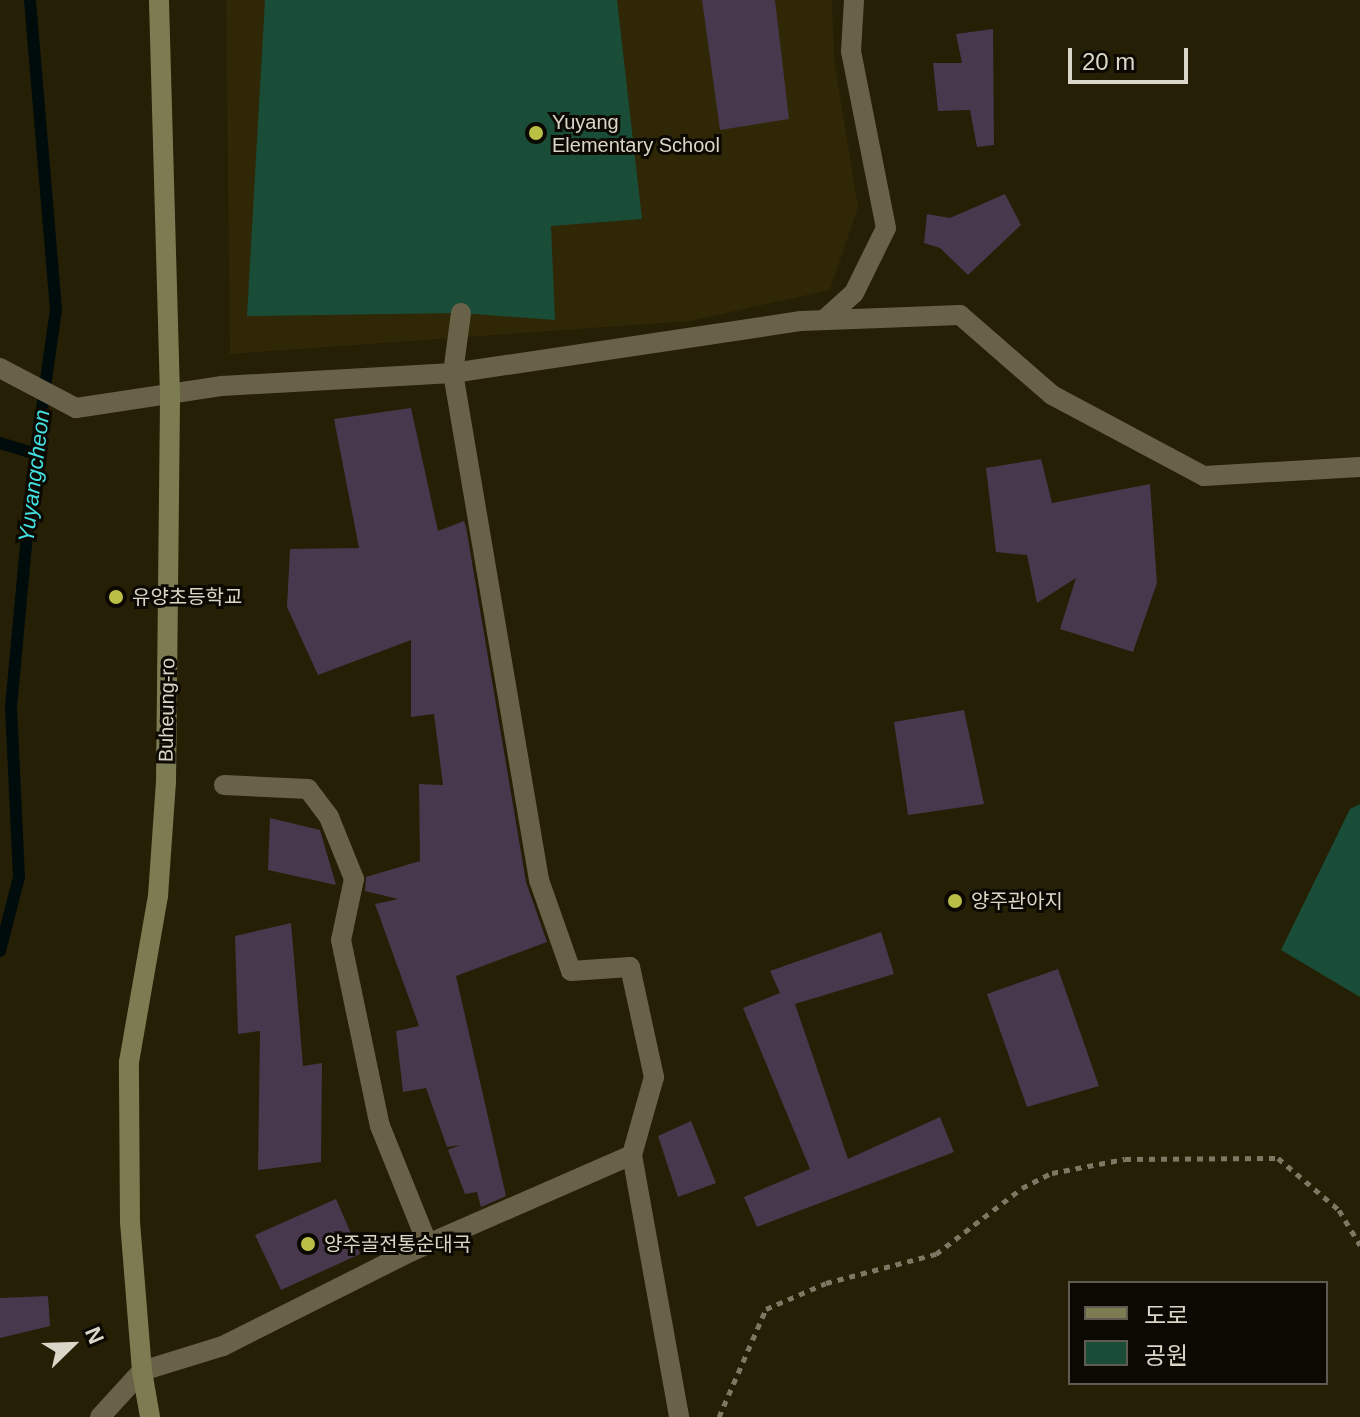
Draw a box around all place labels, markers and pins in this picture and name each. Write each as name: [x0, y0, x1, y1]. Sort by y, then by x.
place label: Yuyang Elementary School: [552, 110, 720, 157]
marker: Yuyang Elementary School: [527, 124, 545, 142]
place label: 유양초등학교: [132, 585, 242, 609]
marker: 유양초등학교: [107, 588, 125, 606]
place label: 양주관아지: [971, 889, 1063, 913]
marker: 양주관아지: [946, 892, 964, 910]
place label: 양주골전통순대국: [324, 1232, 471, 1256]
marker: 양주골전통순대국: [299, 1235, 317, 1253]

